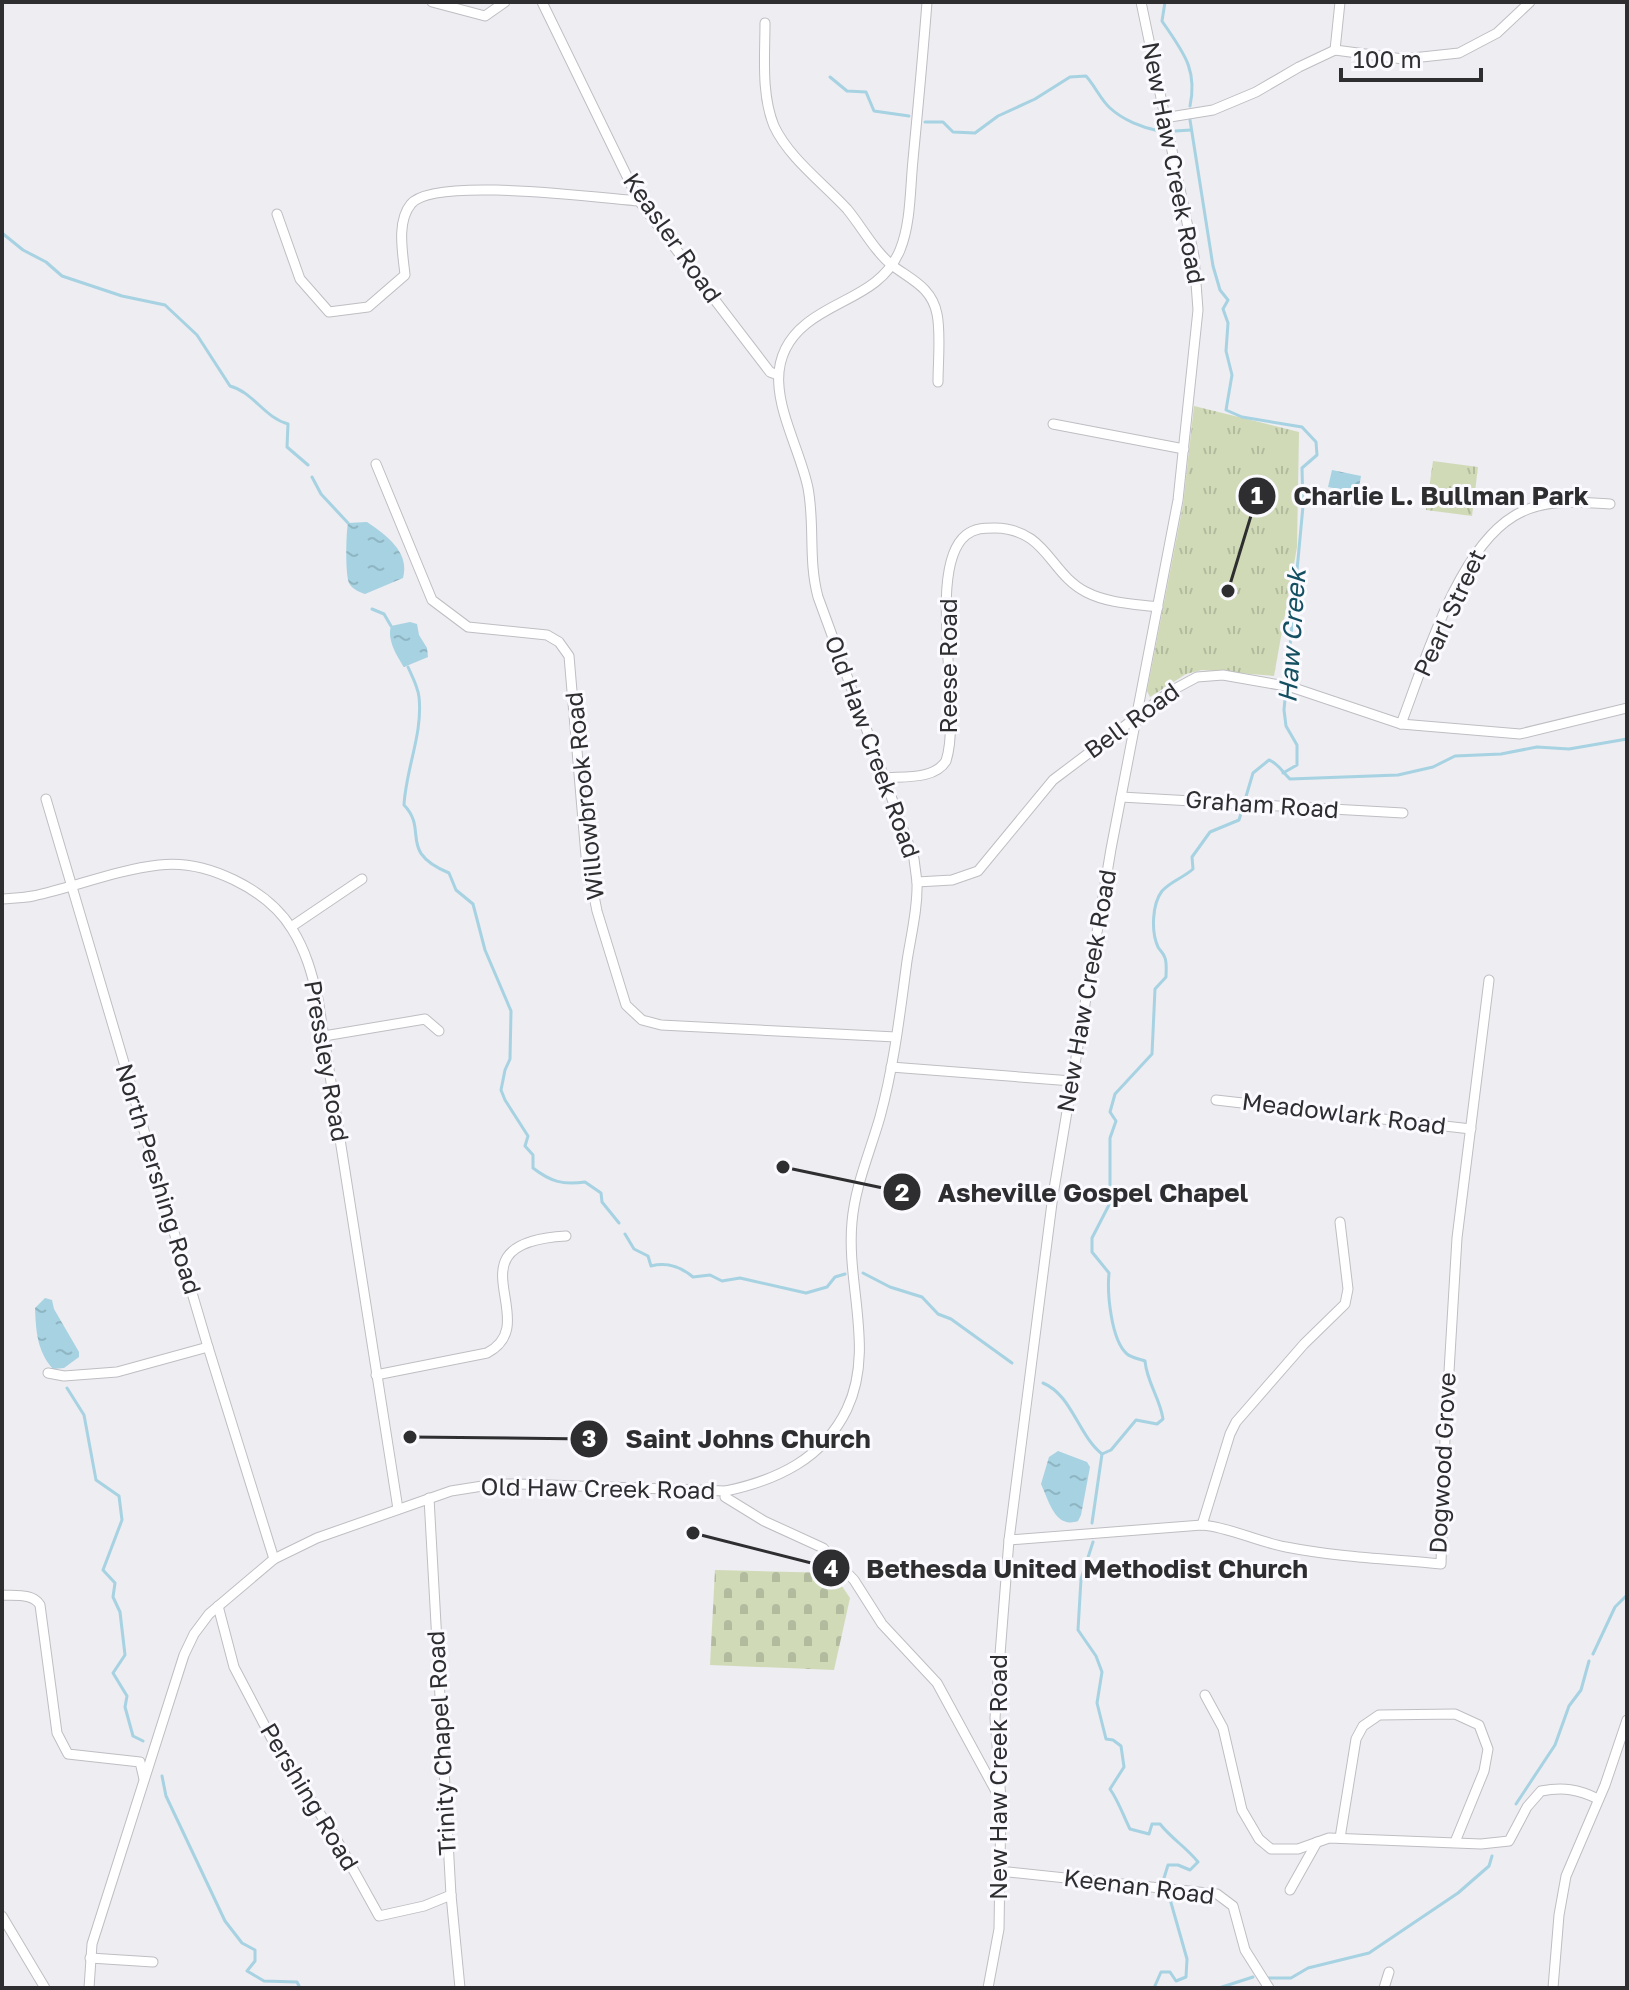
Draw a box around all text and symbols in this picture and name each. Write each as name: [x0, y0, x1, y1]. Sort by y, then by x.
scale bar: [1341, 32, 1481, 82]
street label: New Haw Creek Road: [1137, 39, 1212, 286]
text: 100 m: [1353, 44, 1422, 73]
street label: Keasler Road: [618, 167, 729, 308]
callout: Charlie L. Bullman Park: [1237, 471, 1605, 521]
text: 1: [1251, 480, 1263, 509]
text: Charlie L. Bullman Park: [1293, 480, 1589, 511]
street label: Pearl Street: [1407, 544, 1491, 681]
water label: Haw Creek: [1271, 566, 1312, 704]
street label: Reese Road: [933, 598, 962, 734]
street label: Old Haw Creek Road: [820, 631, 927, 862]
street label: Bell Road: [1078, 676, 1184, 764]
street label: Willowbrook Road: [558, 691, 609, 902]
street label: Graham Road: [1184, 784, 1340, 823]
street label: New Haw Creek Road: [1050, 867, 1121, 1114]
street label: Pressley Road: [299, 978, 356, 1144]
street label: North Pershing Road: [111, 1060, 208, 1297]
street label: Meadowlark Road: [1240, 1086, 1448, 1139]
callout: Asheville Gospel Chapel: [882, 1167, 1264, 1217]
text: 2: [895, 1177, 909, 1206]
text: Asheville Gospel Chapel: [938, 1177, 1248, 1208]
street label: Dogwood Grove: [1422, 1372, 1461, 1554]
callout: Saint Johns Church: [569, 1414, 886, 1464]
text: 3: [582, 1423, 596, 1452]
text: Saint Johns Church: [625, 1423, 871, 1454]
street label: Old Haw Creek Road: [480, 1471, 716, 1504]
callout: Bethesda United Methodist Church: [811, 1543, 1324, 1593]
text: 4: [824, 1553, 839, 1582]
text: Bethesda United Methodist Church: [866, 1553, 1308, 1584]
street label: Trinity Chapel Road: [420, 1630, 461, 1856]
street label: New Haw Creek Road: [983, 1654, 1012, 1900]
street label: Pershing Road: [255, 1717, 366, 1875]
street label: Keenan Road: [1062, 1862, 1216, 1909]

